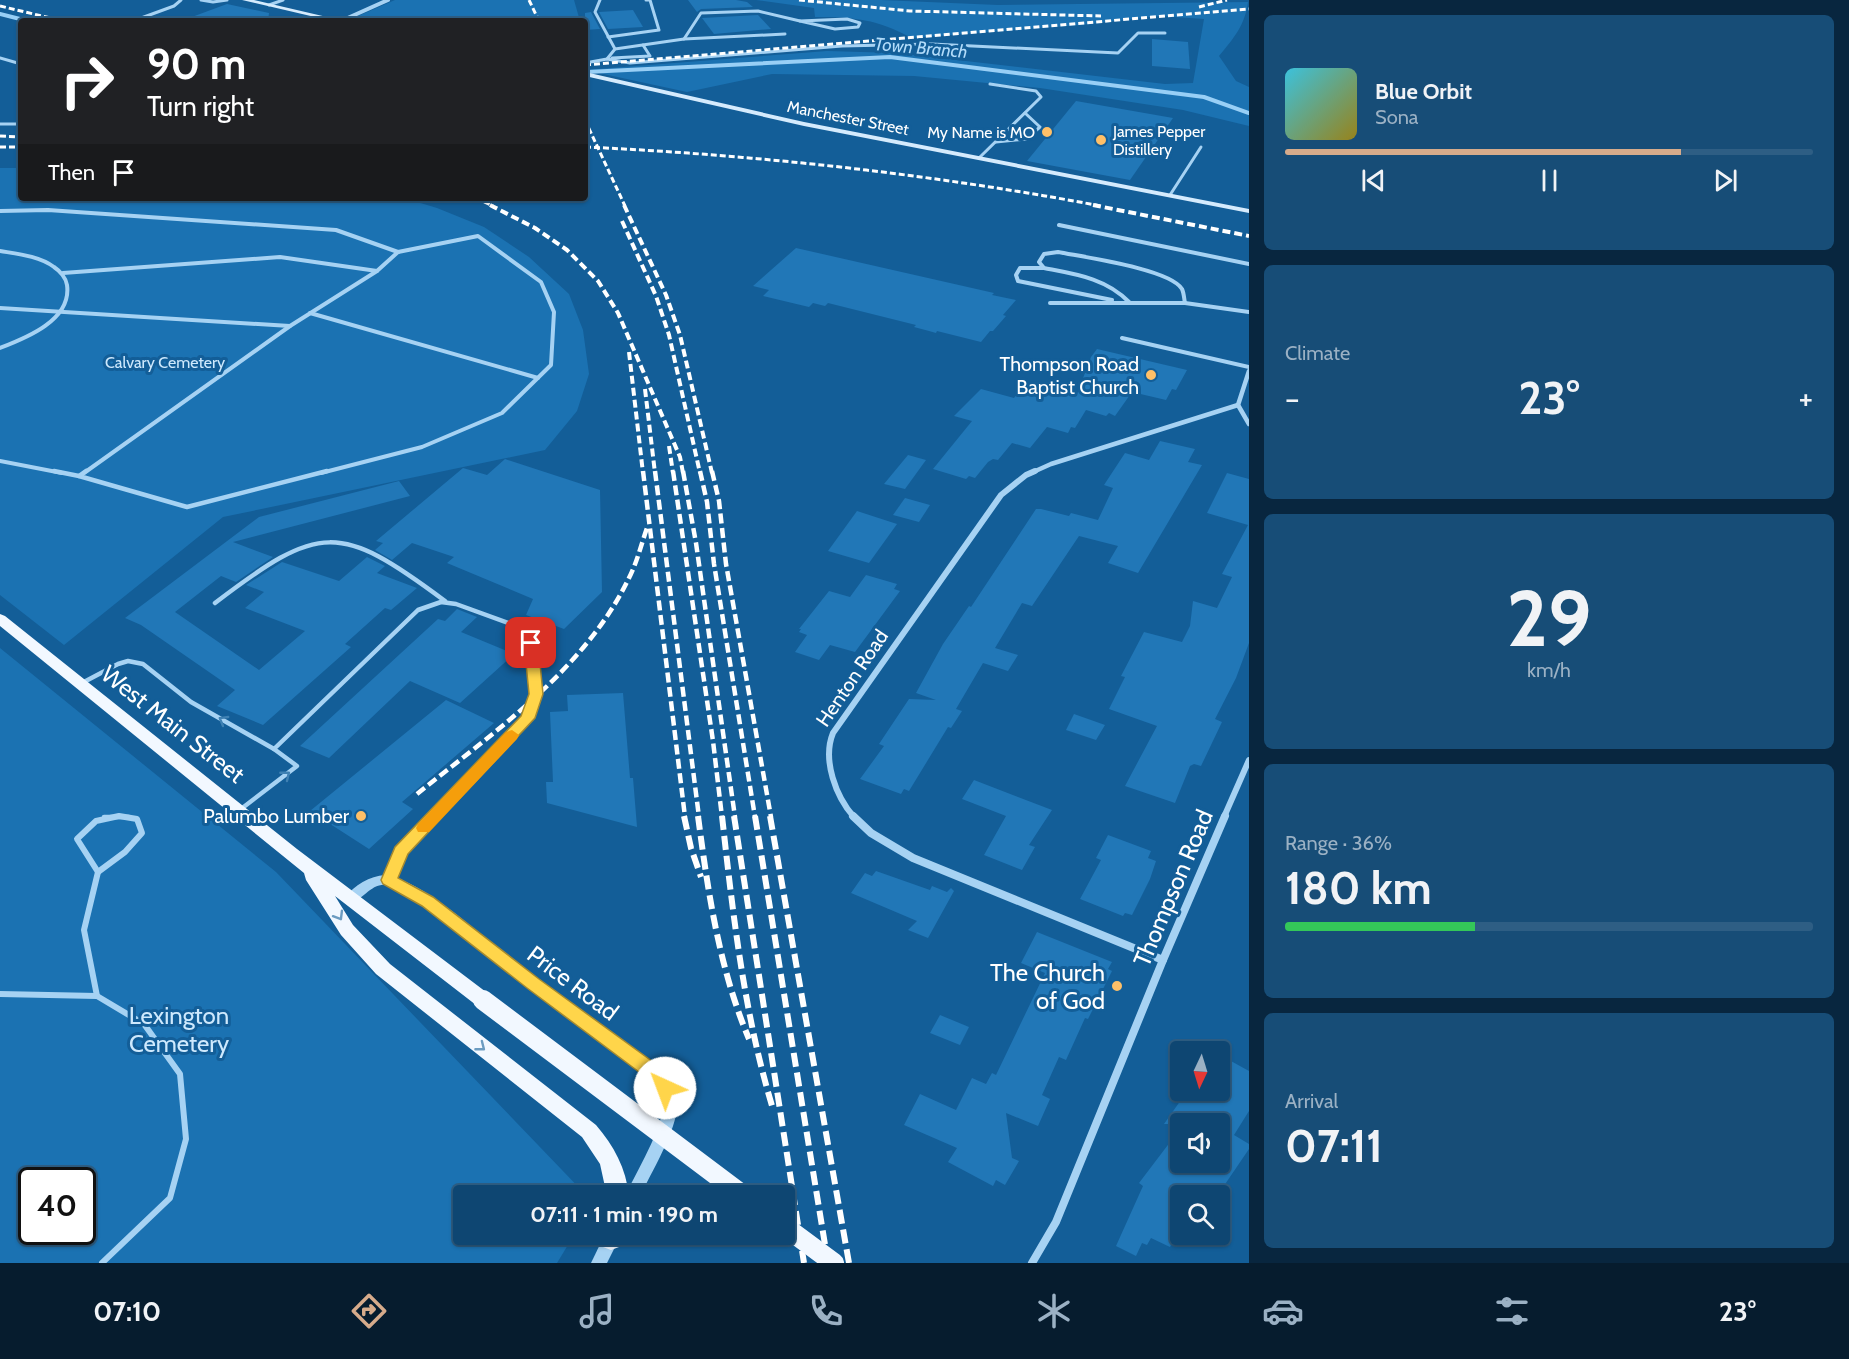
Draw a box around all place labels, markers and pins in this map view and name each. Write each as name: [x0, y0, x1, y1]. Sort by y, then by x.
place label: James Pepper Distillery: [1112, 122, 1206, 159]
place label: My Name is MO: [927, 123, 1035, 142]
marker: My Name is MO: [1040, 125, 1054, 139]
marker: James Pepper Distillery: [1094, 133, 1108, 147]
place label: Thompson Road Baptist Church: [1000, 352, 1139, 399]
marker: Thompson Road Baptist Church: [1144, 368, 1158, 382]
pin: [505, 617, 556, 668]
place label: Palumbo Lumber: [203, 804, 350, 828]
marker: Palumbo Lumber: [354, 809, 368, 823]
place label: The Church of God: [990, 958, 1105, 1015]
marker: The Church of God: [1110, 979, 1124, 993]

